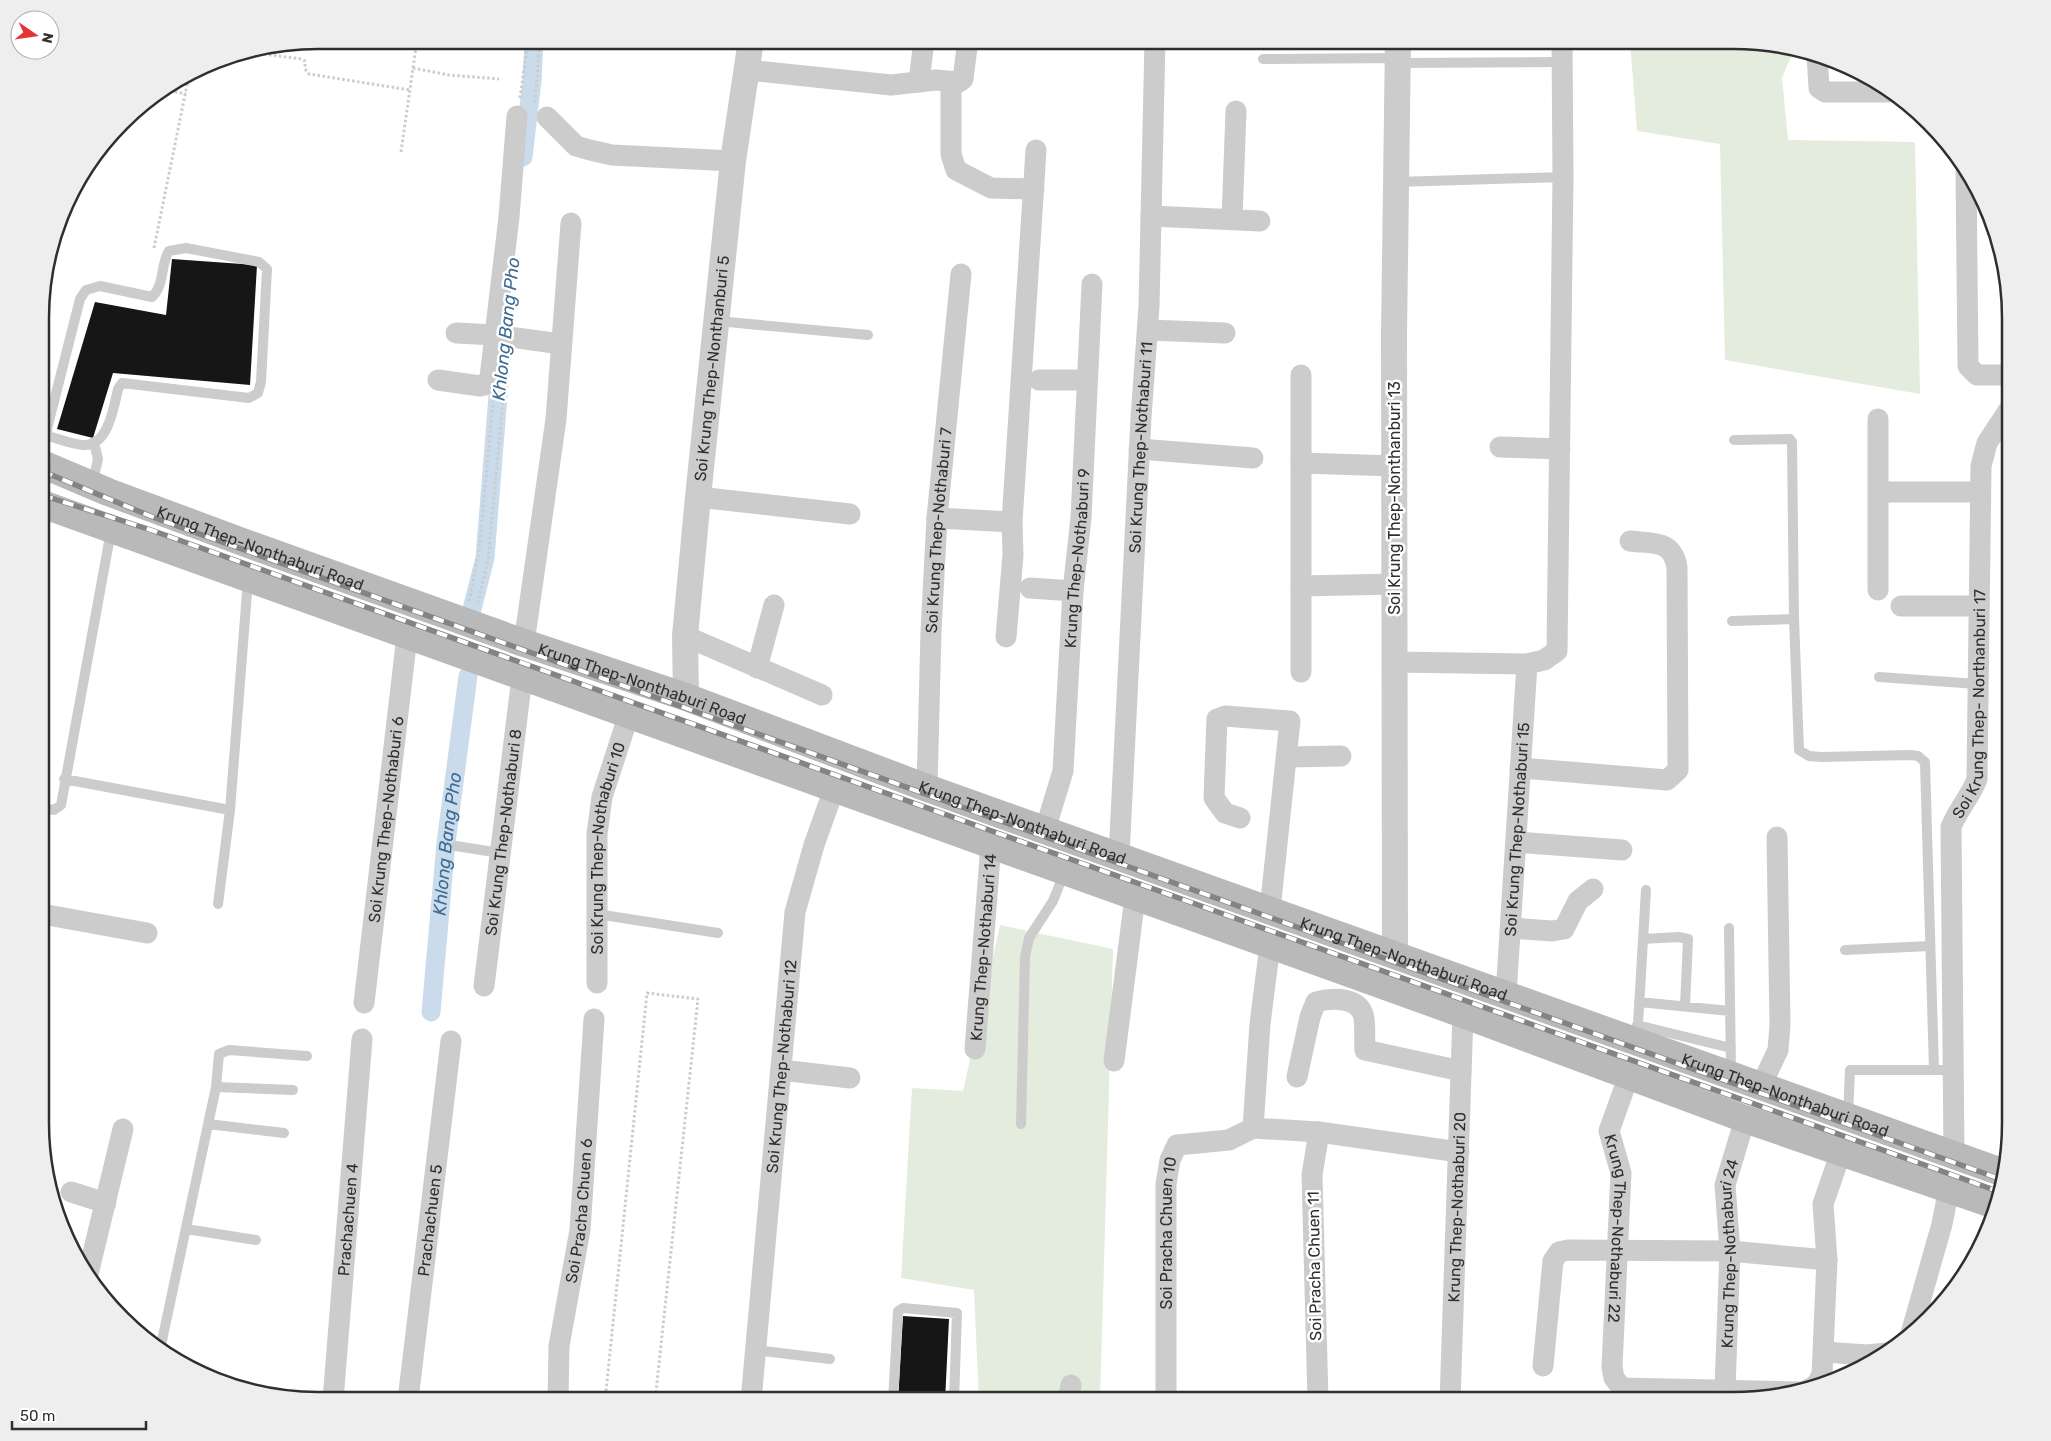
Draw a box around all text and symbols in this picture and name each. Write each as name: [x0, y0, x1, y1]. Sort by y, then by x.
north arrow: [10, 10, 60, 60]
text: N: [38, 31, 57, 45]
street label: Soi Krung Thep-Nonthanburi 5: [691, 254, 733, 482]
water label: Khlong Bang Pho: [488, 256, 524, 402]
street label: Soi Krung Thep-Nothaburi 11: [1125, 341, 1156, 554]
street label: Soi Krung Thep-Nonthanburi 13: [1385, 381, 1404, 615]
street label: Soi Krung Thep-Nothaburi 7: [922, 427, 956, 634]
street label: Krung Thep-Nothaburi 9: [1061, 468, 1093, 649]
street label: Krung Thep-Nonthaburi Road: [154, 502, 366, 595]
street label: Soi Krung Thep- Northanburi 17: [1948, 589, 1989, 822]
street label: Krung Thep-Nonthaburi Road: [535, 639, 748, 729]
street label: Soi Krung Thep-Nothaburi 6: [365, 715, 408, 924]
street label: Soi Krung Thep-Nothaburi 15: [1501, 722, 1533, 937]
street label: Soi Krung Thep-Nothaburi 8: [481, 728, 526, 937]
street label: Soi Krung Thep-Nothaburi 10: [588, 740, 629, 955]
water label: Khlong Bang Pho: [429, 771, 466, 916]
street label: Krung Thep-Nonthaburi Road: [916, 777, 1128, 868]
street label: Krung Thep-Nothaburi 14: [967, 853, 1000, 1042]
street label: Krung Thep-Nonthaburi Road: [1297, 913, 1510, 1005]
street label: Soi Krung Thep-Nothaburi 12: [763, 959, 801, 1174]
street label: Krung Thep-Nonthaburi Road: [1679, 1049, 1891, 1141]
street label: Krung Thep-Nothaburi 20: [1444, 1111, 1470, 1303]
street label: Krung Thep-Nothaburi 22: [1600, 1132, 1631, 1323]
street label: Soi Pracha Chuen 6: [562, 1137, 596, 1285]
street label: Soi Pracha Chuen 10: [1157, 1155, 1180, 1310]
street label: Krung Thep-Nothaburi 24: [1716, 1157, 1742, 1349]
street label: Prachachuen 4: [334, 1162, 362, 1277]
street label: Prachachuen 5: [414, 1163, 446, 1278]
street label: Soi Pracha Chuen 11: [1304, 1191, 1325, 1341]
scale bar: [12, 1398, 146, 1430]
text: 50 m: [20, 1407, 55, 1425]

